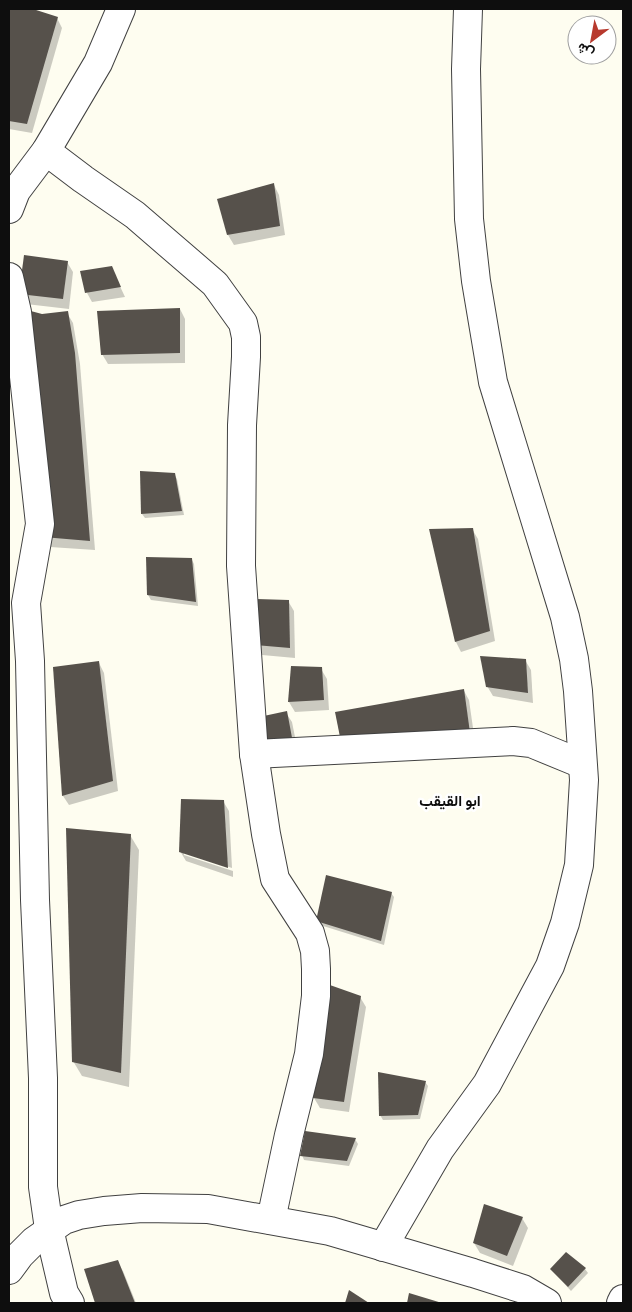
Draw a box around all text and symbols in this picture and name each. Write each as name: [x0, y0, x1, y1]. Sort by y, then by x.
north arrow: [567, 15, 617, 65]
text: ش: [573, 38, 598, 64]
district label: ابو القيقب: [419, 790, 481, 811]

